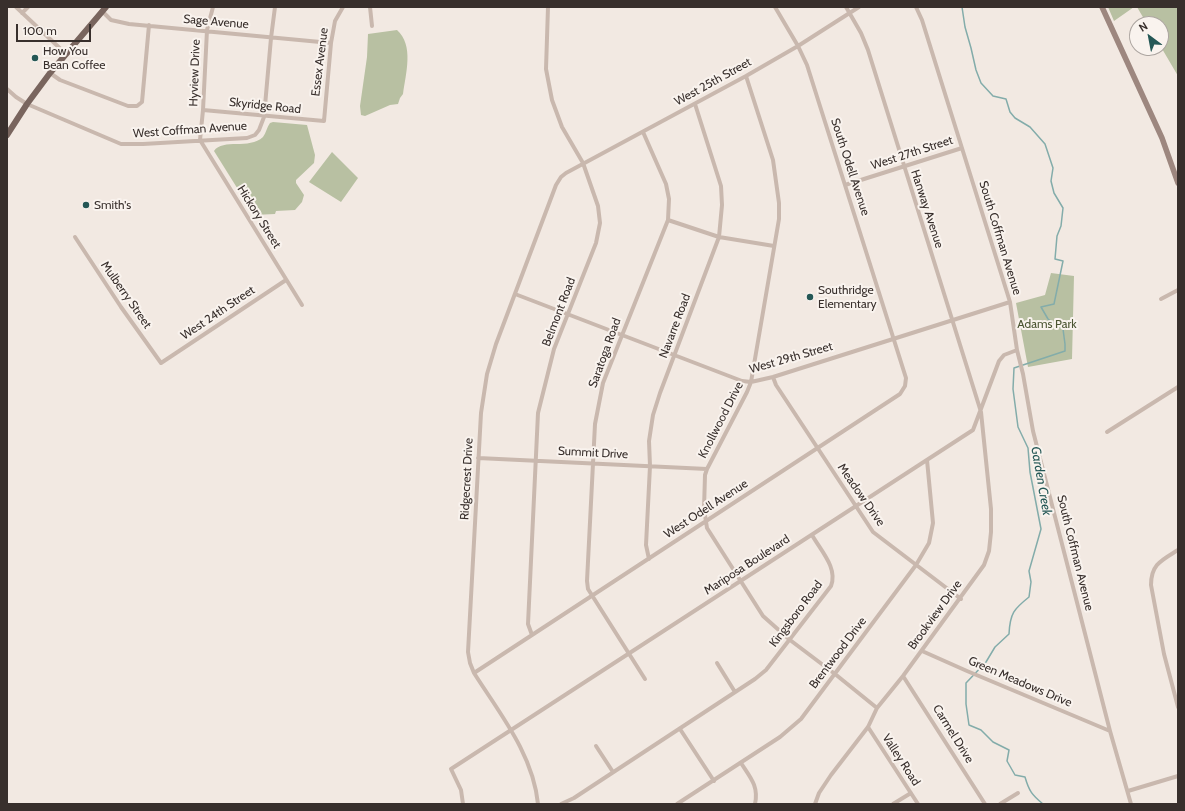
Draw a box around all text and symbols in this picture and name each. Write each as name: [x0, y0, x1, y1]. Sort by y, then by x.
street label: Sage Avenue: [183, 12, 249, 32]
scale bar: [18, 16, 93, 42]
north arrow: [1129, 16, 1169, 56]
text: N: [1136, 19, 1150, 35]
text: 100 m: [23, 23, 57, 38]
street label: Essex Avenue: [309, 27, 331, 97]
street label: Hyview Drive: [187, 39, 203, 107]
place label: How You Bean Coffee: [43, 44, 105, 72]
marker: How You Bean Coffee: [30, 53, 40, 63]
street label: West 25th Street: [672, 55, 754, 109]
street label: Skyridge Road: [228, 95, 302, 117]
street label: South Odell Avenue: [827, 116, 873, 218]
street label: West Coffman Avenue: [133, 119, 247, 141]
street label: West 27th Street: [869, 133, 955, 173]
street label: Hanway Avenue: [908, 168, 946, 250]
street label: South Coffman Avenue: [976, 179, 1024, 297]
street label: Hickory Street: [234, 183, 284, 251]
place label: Smith's: [94, 198, 131, 212]
marker: Smith's: [81, 200, 91, 210]
street label: Mulberry Street: [98, 259, 154, 331]
street label: Belmont Road: [539, 276, 579, 348]
street label: West 24th Street: [178, 283, 258, 343]
place label: Southridge Elementary: [818, 283, 876, 311]
street label: Navarre Road: [656, 292, 694, 360]
marker: Southridge Elementary: [805, 292, 815, 302]
street label: Saratoga Road: [586, 316, 624, 390]
park label: Adams Park: [1017, 317, 1077, 331]
street label: West 29th Street: [748, 339, 834, 377]
street label: Knollwood Drive: [696, 379, 746, 461]
street label: Ridgecrest Drive: [458, 438, 476, 520]
street label: Summit Drive: [557, 444, 629, 462]
water label: Garden Creek: [1027, 445, 1055, 517]
street label: Meadow Drive: [834, 461, 888, 529]
street label: West Odell Avenue: [661, 477, 751, 541]
street label: South Coffman Avenue: [1054, 494, 1096, 612]
street label: Mariposa Boulevard: [701, 532, 793, 598]
street label: Kingsboro Road: [766, 578, 826, 650]
street label: Brookview Drive: [905, 578, 965, 652]
street label: Brentwood Drive: [806, 614, 870, 692]
street label: Green Meadows Drive: [966, 654, 1074, 710]
street label: Carmel Drive: [929, 702, 977, 766]
street label: Valley Road: [879, 731, 923, 789]

